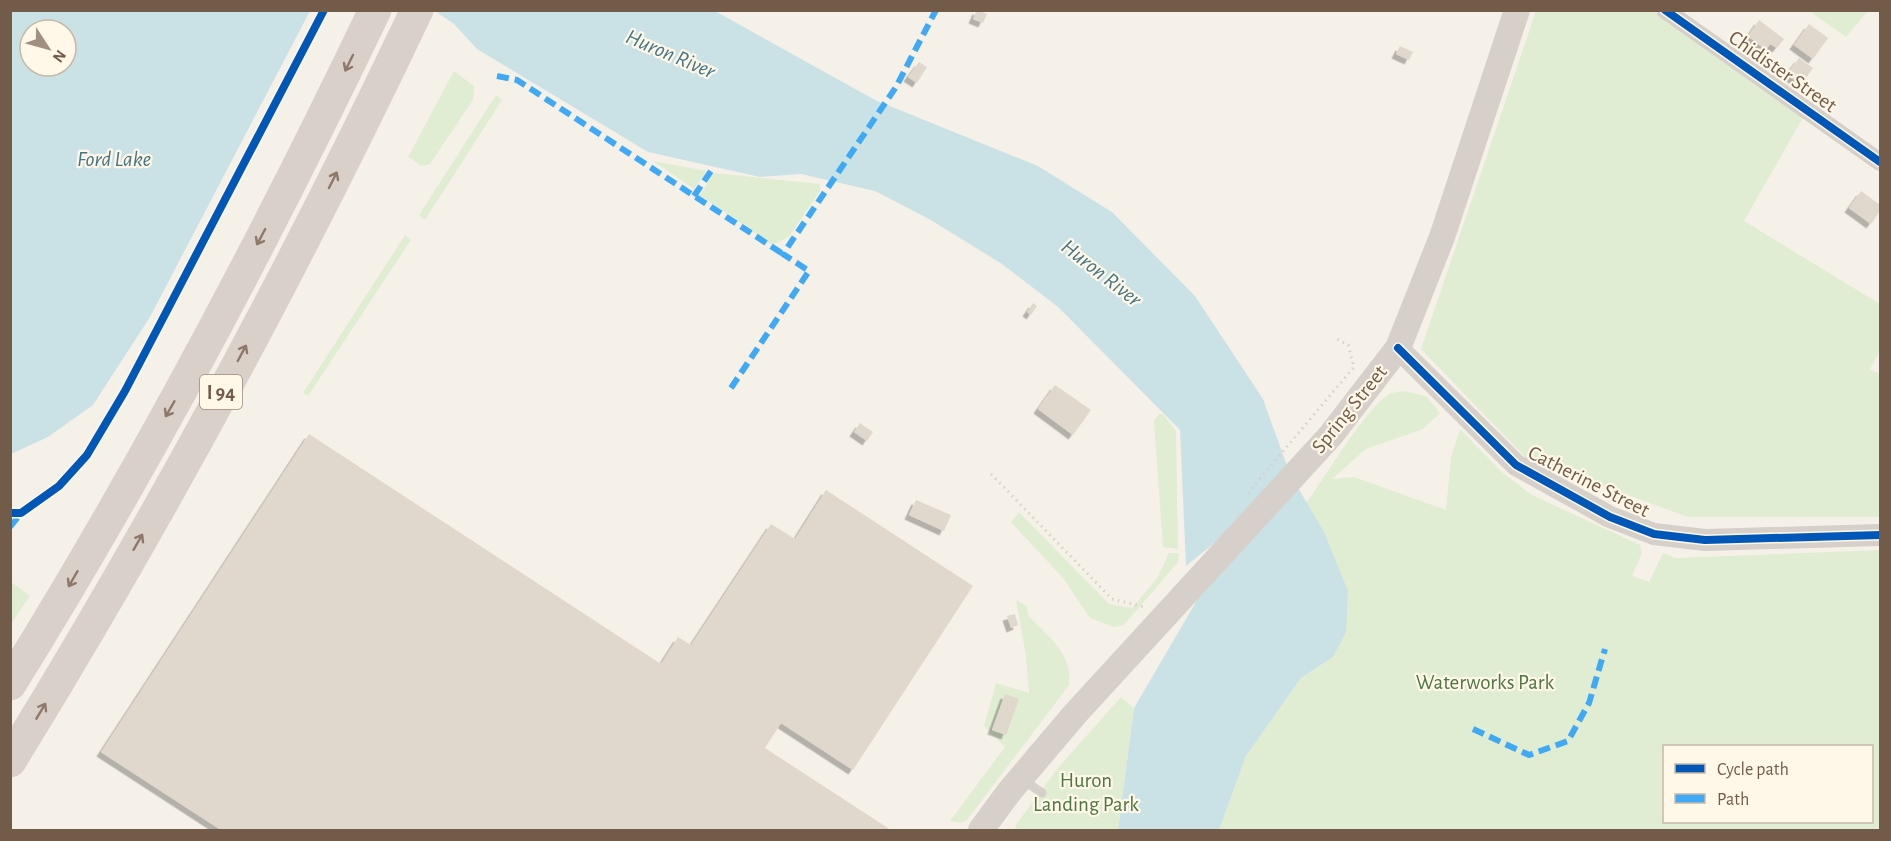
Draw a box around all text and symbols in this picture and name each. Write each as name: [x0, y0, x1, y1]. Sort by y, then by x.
north arrow: [18, 18, 78, 78]
water label: Huron River: [623, 25, 719, 83]
street label: Chidister Street: [1725, 27, 1841, 116]
text: N: [50, 47, 69, 65]
one-way arrow: [343, 54, 355, 72]
water label: Ford Lake: [77, 148, 151, 170]
one-way arrow: [328, 172, 339, 190]
one-way arrow: [255, 228, 267, 245]
water label: Huron River: [1057, 235, 1146, 311]
one-way arrow: [236, 345, 248, 362]
street label: Spring Street: [1308, 361, 1391, 457]
road number: I 94: [200, 375, 242, 409]
one-way arrow: [164, 400, 175, 418]
street label: Catherine Street: [1525, 442, 1653, 521]
one-way arrow: [132, 534, 144, 551]
one-way arrow: [67, 569, 78, 587]
park label: Waterworks Park: [1416, 672, 1555, 693]
one-way arrow: [35, 703, 47, 720]
legend: [1663, 745, 1873, 823]
text: Cycle path: [1717, 761, 1789, 779]
park label: Huron Landing Park: [1033, 770, 1139, 815]
text: Path: [1717, 791, 1749, 809]

